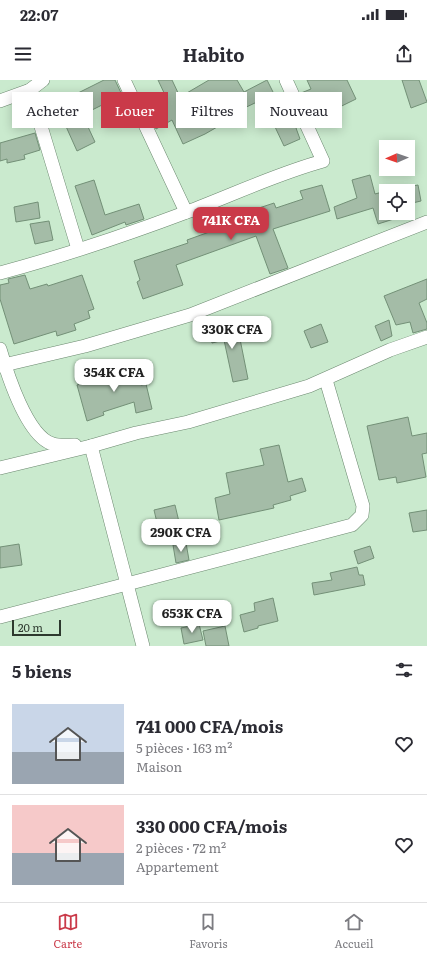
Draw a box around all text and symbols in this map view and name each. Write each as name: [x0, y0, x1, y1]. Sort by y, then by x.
text: 22:07: [20, 3, 58, 26]
text: Habito: [183, 41, 244, 68]
icon: menu: [12, 43, 34, 65]
icon: share: [393, 43, 415, 65]
chip: Acheter: [12, 92, 93, 128]
chip: Louer: [101, 92, 168, 128]
chip: Filtres: [176, 92, 247, 128]
chip: Nouveau: [255, 92, 342, 128]
north arrow: [379, 140, 415, 176]
map controls: [379, 140, 415, 220]
button: locate: [379, 184, 415, 220]
pin: 741K CFA: [190, 207, 272, 241]
text: 741K CFA: [202, 210, 260, 229]
pin: 330K CFA: [191, 316, 273, 350]
text: 330K CFA: [201, 319, 263, 338]
pin: 354K CFA: [73, 359, 155, 393]
text: 354K CFA: [83, 362, 145, 381]
pin: 290K CFA: [140, 519, 222, 553]
text: 290K CFA: [150, 522, 212, 541]
pin: 653K CFA: [151, 600, 233, 634]
text: 653K CFA: [162, 603, 222, 622]
scale bar: [12, 618, 61, 637]
text: 20 m: [18, 619, 43, 635]
text: 5 biens: [12, 658, 71, 683]
icon: filters: [393, 659, 415, 681]
text: 741 000 CFA/mois: [136, 713, 283, 738]
icon: home: [44, 720, 92, 768]
icon: heart: [393, 733, 415, 755]
text: 5 pièces · 163 m²: [136, 738, 232, 757]
text: Maison: [136, 757, 182, 776]
text: 330 000 CFA/mois: [136, 813, 287, 838]
icon: home: [44, 821, 92, 869]
icon: heart: [393, 834, 415, 856]
text: 2 pièces · 72 m²: [136, 838, 226, 857]
text: Appartement: [136, 857, 219, 876]
tab: Carte: [54, 911, 82, 951]
tab: Favoris: [189, 911, 227, 951]
tab: Accueil: [334, 911, 373, 951]

